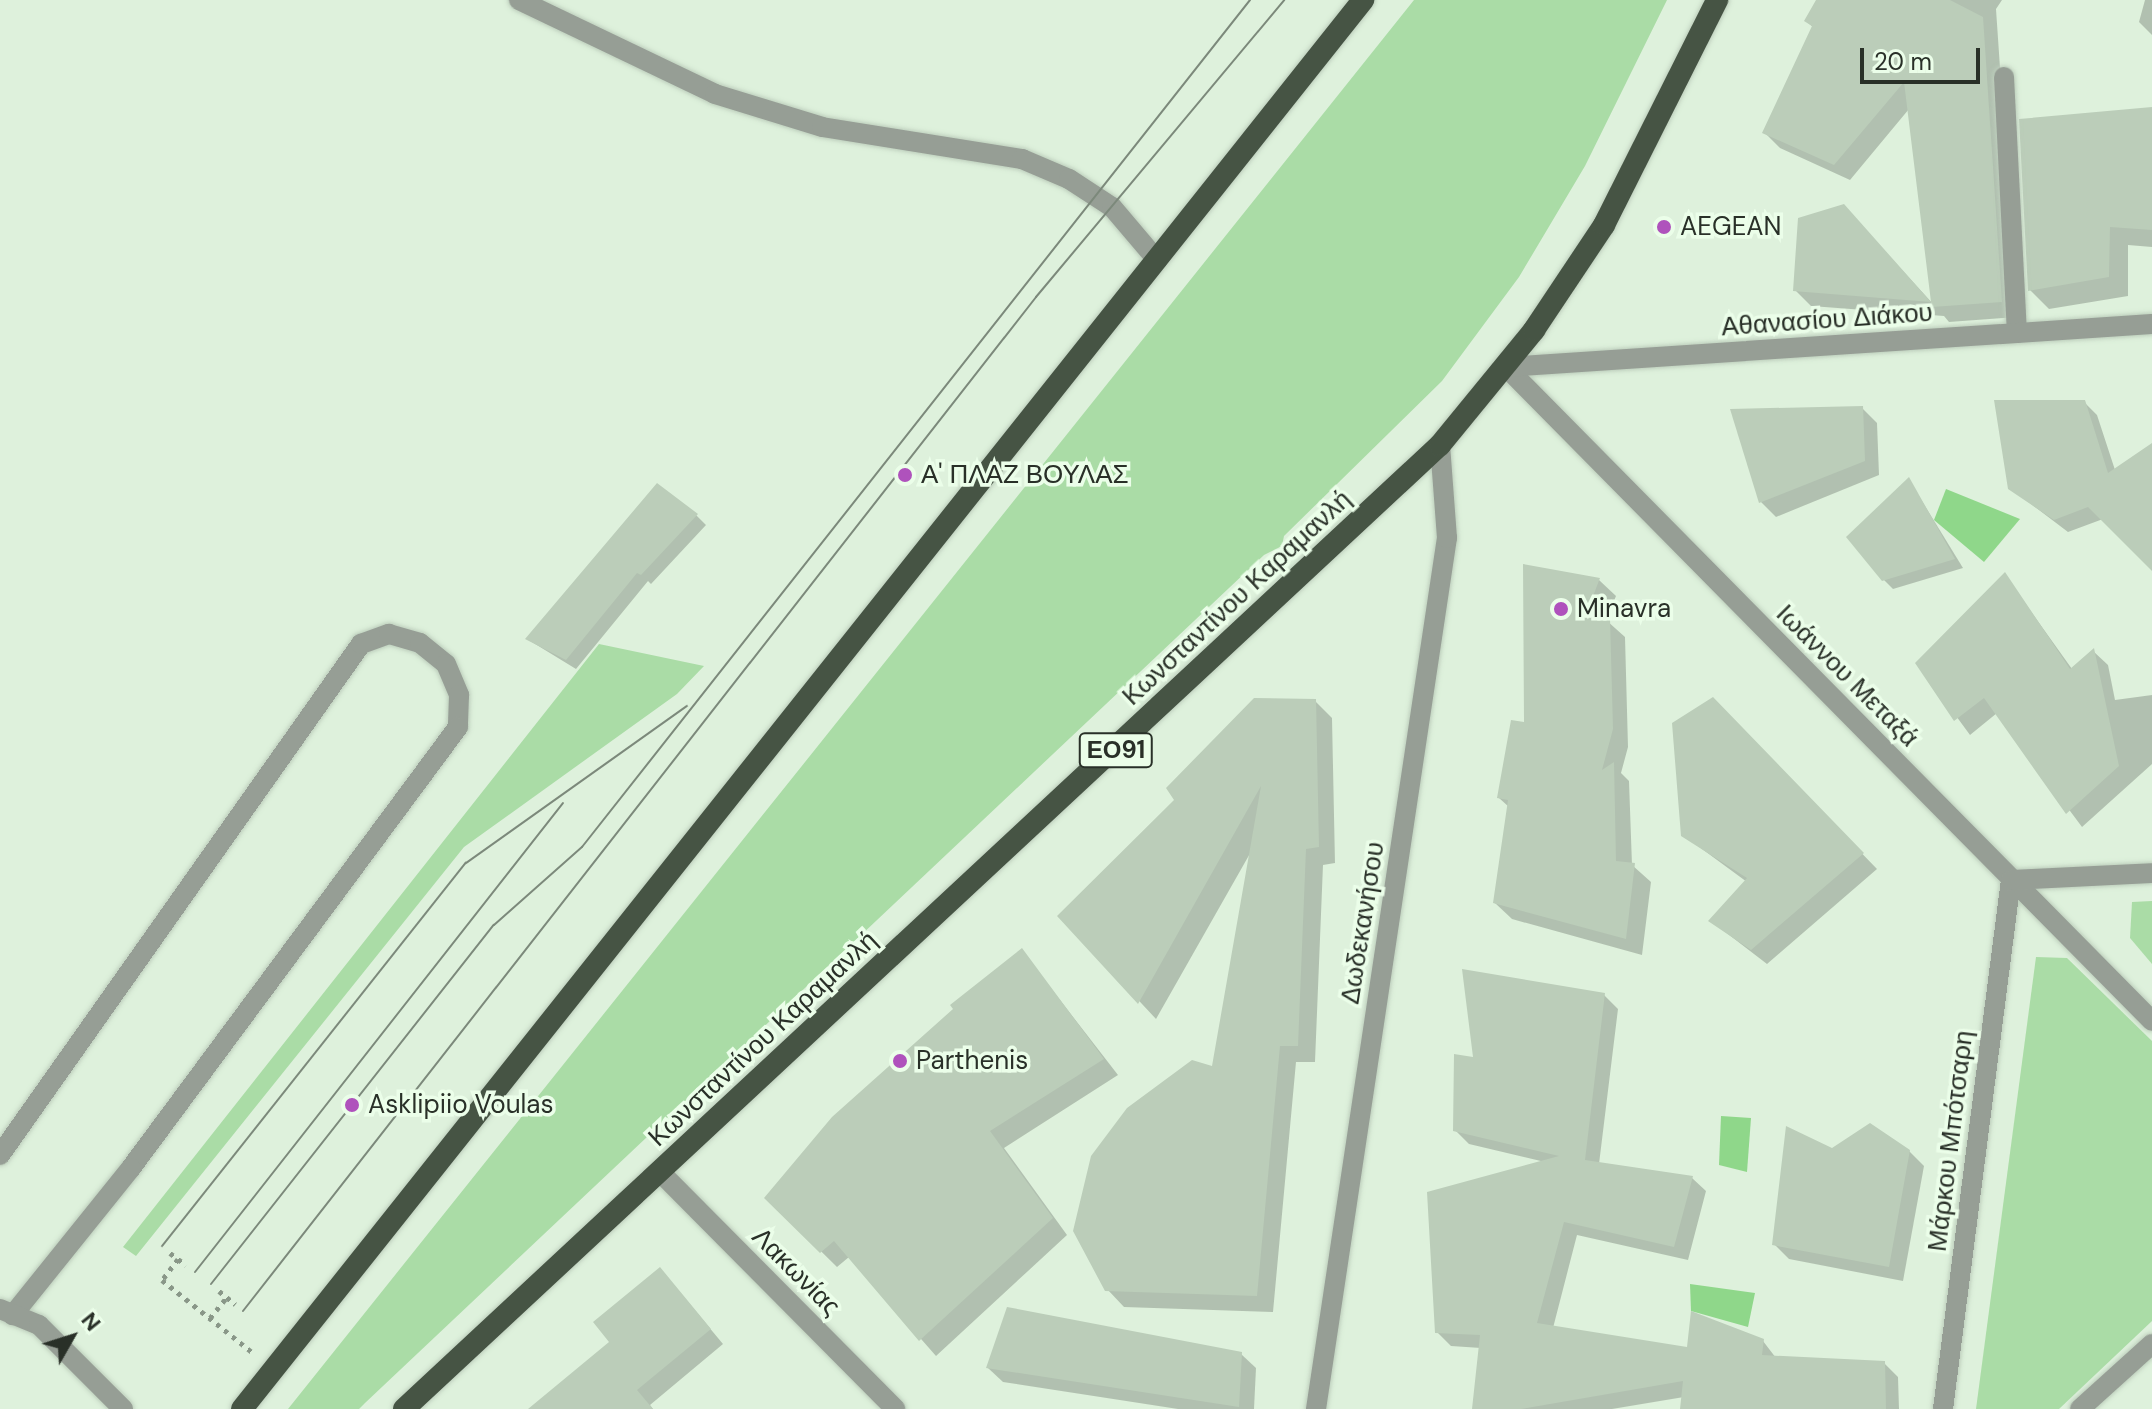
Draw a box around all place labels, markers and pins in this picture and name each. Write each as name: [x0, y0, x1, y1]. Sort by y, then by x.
place label: AEGEAN: [1680, 211, 1782, 243]
marker: AEGEAN: [1655, 218, 1673, 236]
place label: Α' ΠΛΑΖ ΒΟΥΛΑΣ: [921, 459, 1129, 491]
marker: Α' ΠΛΑΖ ΒΟΥΛΑΣ: [896, 466, 914, 484]
place label: Minavra: [1577, 593, 1671, 625]
marker: Minavra: [1552, 600, 1570, 618]
place label: Parthenis: [916, 1045, 1028, 1077]
marker: Parthenis: [891, 1052, 909, 1070]
place label: Asklipiio Voulas: [368, 1089, 554, 1121]
marker: Asklipiio Voulas: [343, 1096, 361, 1114]

